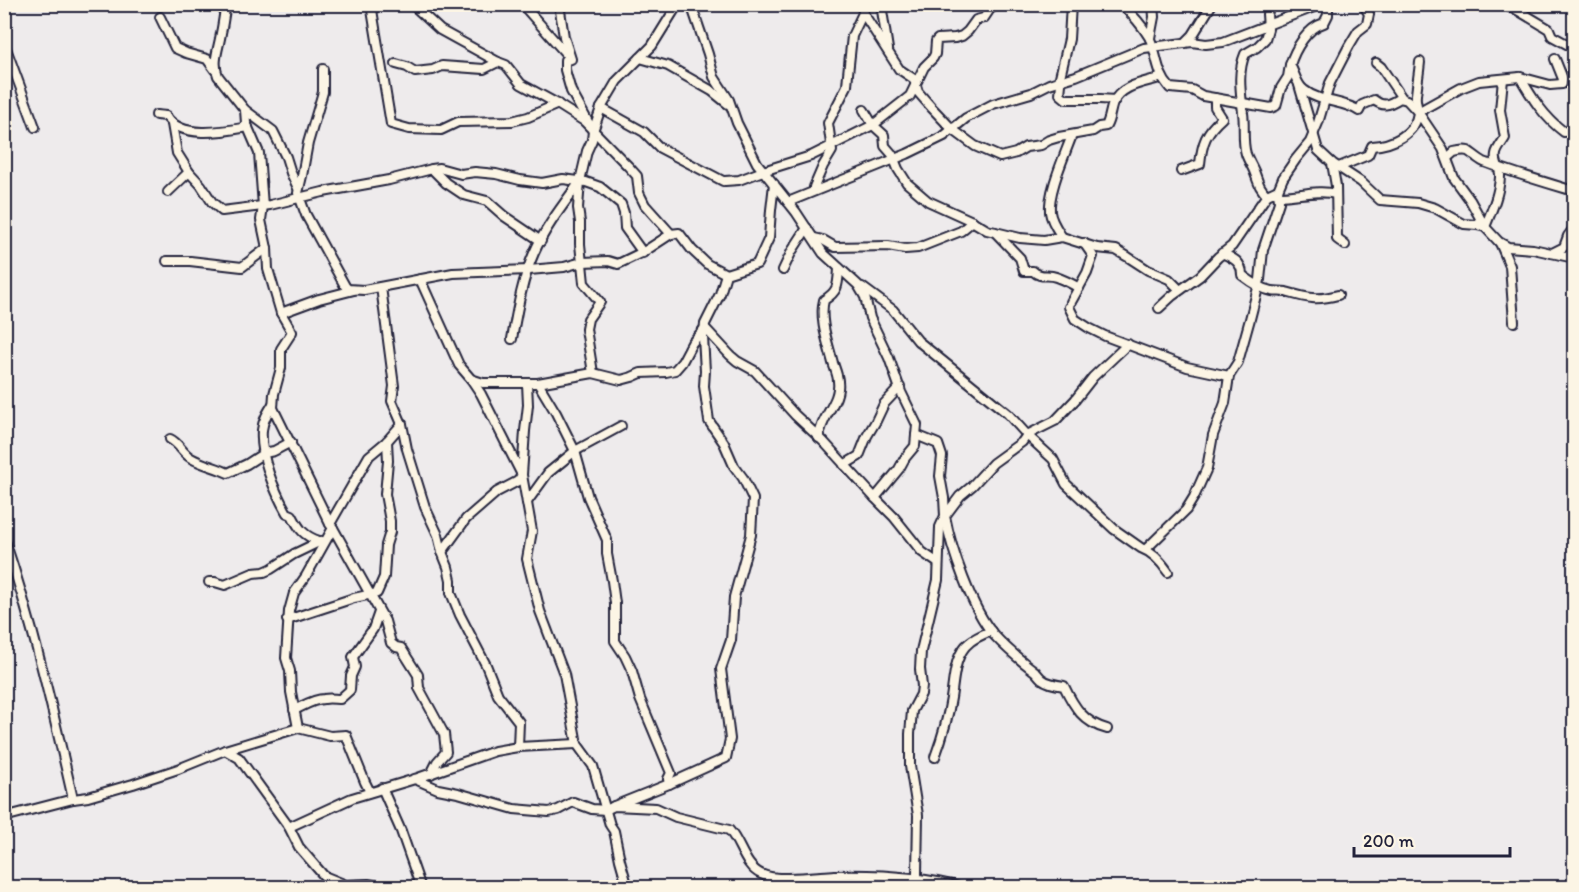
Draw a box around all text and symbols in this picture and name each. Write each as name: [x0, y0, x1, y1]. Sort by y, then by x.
scale bar: [1354, 820, 1510, 858]
text: 200 m: [1363, 830, 1414, 852]

